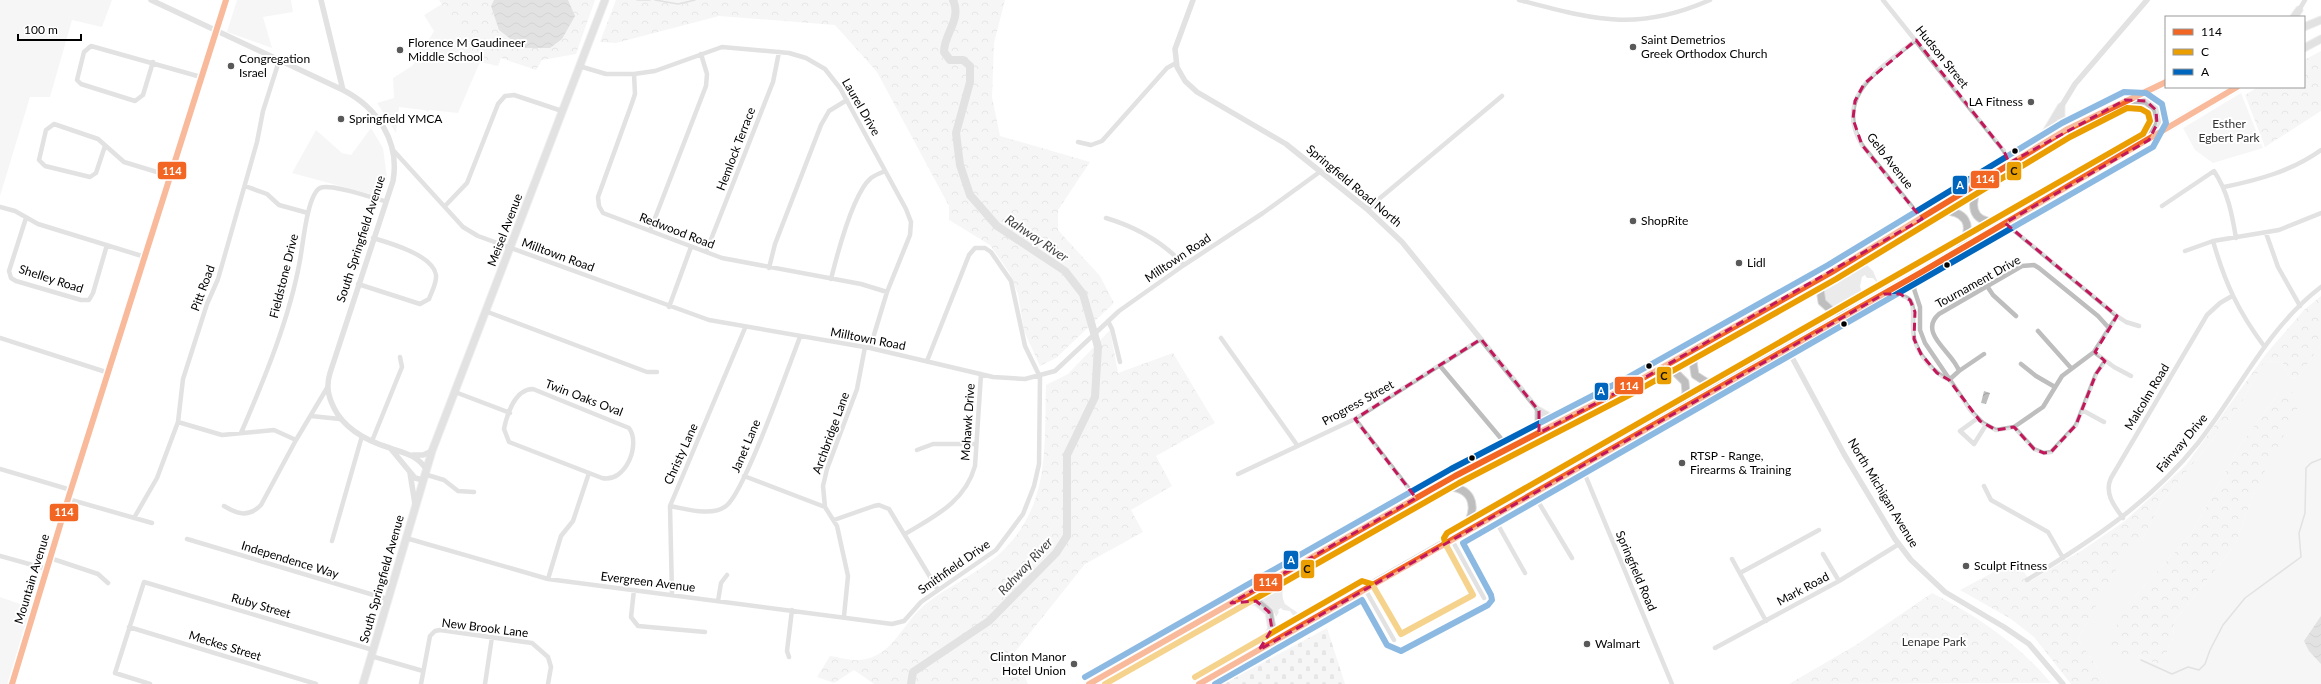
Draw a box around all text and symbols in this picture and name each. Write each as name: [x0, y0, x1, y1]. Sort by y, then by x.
scale bar: [18, 16, 81, 42]
legend: [2165, 16, 2305, 88]
text: 100 m: [24, 22, 58, 37]
street label: Hudson Street: [1913, 22, 1973, 91]
text: 114: [2201, 24, 2222, 39]
place label: Saint Demetrios Greek Orthodox Church: [1641, 32, 1768, 61]
place label: Florence M Gaudineer Middle School: [408, 35, 526, 64]
marker: Saint Demetrios Greek Orthodox Church: [1628, 42, 1638, 52]
text: C: [2201, 44, 2209, 59]
marker: Florence M Gaudineer Middle School: [395, 45, 405, 55]
place label: Congregation Israel: [239, 51, 310, 80]
marker: Congregation Israel: [226, 61, 236, 71]
text: A: [2201, 64, 2210, 79]
street label: Laurel Drive: [839, 75, 884, 138]
place label: LA Fitness: [1969, 94, 2023, 109]
marker: LA Fitness: [2026, 97, 2036, 107]
street label: Hemlock Terrace: [713, 105, 758, 193]
place label: Springfield YMCA: [349, 111, 443, 126]
marker: Springfield YMCA: [336, 114, 346, 124]
park label: Esther Egbert Park: [2198, 116, 2261, 145]
street label: Gelb Avenue: [1864, 130, 1917, 192]
street label: Springfield Road North: [1304, 141, 1405, 230]
unlabelled marker: [2010, 146, 2020, 156]
line badge: 114: [157, 161, 187, 180]
line badge: C: [2006, 161, 2022, 181]
text: 114: [162, 164, 182, 177]
text: C: [2010, 164, 2018, 177]
line badge: 114: [1970, 170, 2000, 189]
text: 114: [1975, 172, 1995, 185]
street label: South Springfield Avenue: [333, 174, 388, 304]
line badge: A: [1952, 175, 1968, 195]
text: A: [1955, 178, 1964, 191]
street label: Meisel Avenue: [484, 191, 525, 268]
street label: Redwood Road: [637, 209, 717, 252]
water label: Rahway River: [1002, 211, 1072, 265]
place label: ShopRite: [1641, 213, 1688, 228]
marker: ShopRite: [1628, 216, 1638, 226]
street label: Milltown Road: [1142, 230, 1214, 285]
street label: Fieldstone Drive: [266, 232, 301, 320]
street label: Milltown Road: [520, 234, 597, 275]
street label: Tournament Drive: [1933, 252, 2023, 311]
place label: Lidl: [1747, 255, 1766, 270]
marker: Lidl: [1734, 258, 1744, 268]
unlabelled marker: [1942, 260, 1952, 270]
street label: Shelley Road: [17, 261, 85, 296]
street label: Pitt Road: [187, 263, 218, 313]
unlabelled marker: [1839, 319, 1849, 329]
street label: Milltown Road: [829, 324, 907, 353]
unlabelled marker: [1644, 361, 1654, 371]
street label: Malcolm Road: [2121, 361, 2172, 433]
line badge: C: [1656, 366, 1672, 385]
text: C: [1660, 369, 1668, 382]
street label: Twin Oaks Oval: [543, 376, 625, 419]
street label: Progress Street: [1319, 376, 1397, 428]
line badge: 114: [1614, 376, 1644, 395]
text: 114: [1619, 379, 1639, 392]
line badge: A: [1594, 382, 1609, 401]
street label: Mohawk Drive: [957, 383, 978, 461]
text: A: [1596, 384, 1605, 397]
street label: Archbridge Lane: [809, 390, 852, 476]
street label: Fairway Drive: [2153, 410, 2210, 475]
street label: Janet Lane: [728, 417, 763, 475]
street label: Christy Lane: [660, 421, 701, 487]
street label: North Michigan Avenue: [1845, 435, 1922, 550]
place label: RTSP - Range, Firearms & Training: [1690, 448, 1791, 477]
unlabelled marker: [1467, 453, 1477, 463]
marker: RTSP - Range, Firearms & Training: [1677, 458, 1687, 468]
line badge: 114: [49, 503, 79, 522]
text: 114: [54, 505, 74, 518]
street label: South Springfield Avenue: [356, 513, 407, 645]
street label: Springfield Road: [1613, 528, 1660, 613]
street label: Mountain Avenue: [11, 532, 52, 626]
water label: Rahway River: [994, 534, 1056, 598]
street label: Smithfield Drive: [915, 536, 993, 597]
street label: Independence Way: [240, 538, 341, 582]
line badge: A: [1283, 550, 1299, 570]
text: A: [1286, 553, 1295, 566]
place label: Sculpt Fitness: [1974, 558, 2047, 573]
line badge: C: [1300, 559, 1315, 579]
marker: Sculpt Fitness: [1961, 561, 1971, 571]
text: C: [1303, 562, 1311, 575]
street label: Evergreen Avenue: [600, 568, 696, 595]
street label: Mark Road: [1774, 569, 1831, 609]
line badge: 114: [1253, 573, 1283, 592]
text: 114: [1258, 575, 1278, 588]
street label: Ruby Street: [230, 590, 293, 621]
street label: New Brook Lane: [441, 615, 529, 640]
street label: Meckes Street: [187, 627, 264, 664]
park label: Lenape Park: [1902, 634, 1967, 649]
place label: Walmart: [1595, 636, 1641, 651]
marker: Walmart: [1582, 639, 1592, 649]
place label: Clinton Manor Hotel Union: [990, 649, 1067, 678]
marker: Clinton Manor Hotel Union: [1069, 659, 1079, 669]

